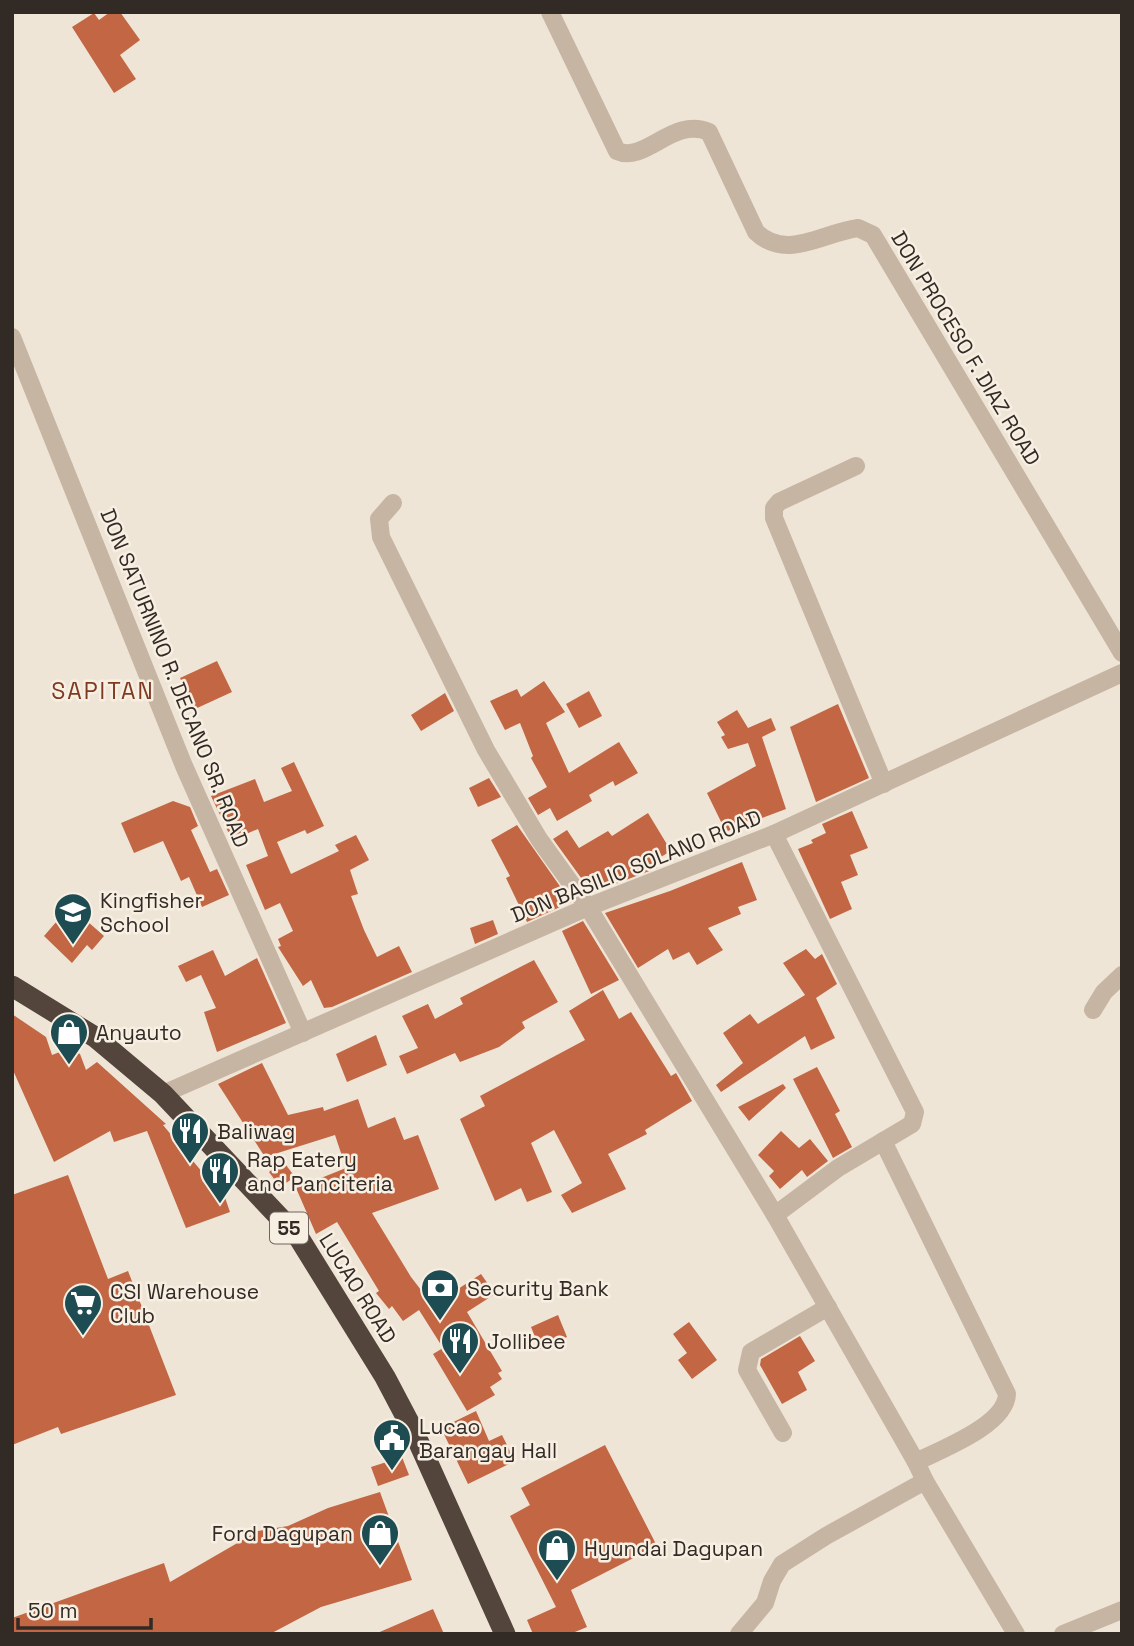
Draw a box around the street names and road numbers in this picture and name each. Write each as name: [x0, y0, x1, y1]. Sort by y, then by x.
street label: DON PROCESO F. DIAZ ROAD: [885, 226, 1047, 470]
street label: DON SATURNINO R. DECANO SR. ROAD: [94, 505, 256, 851]
street label: DON BASILIO SOLANO ROAD: [507, 803, 765, 929]
road number: 55: [270, 1212, 308, 1244]
street label: LUCAO ROAD: [313, 1228, 403, 1348]

